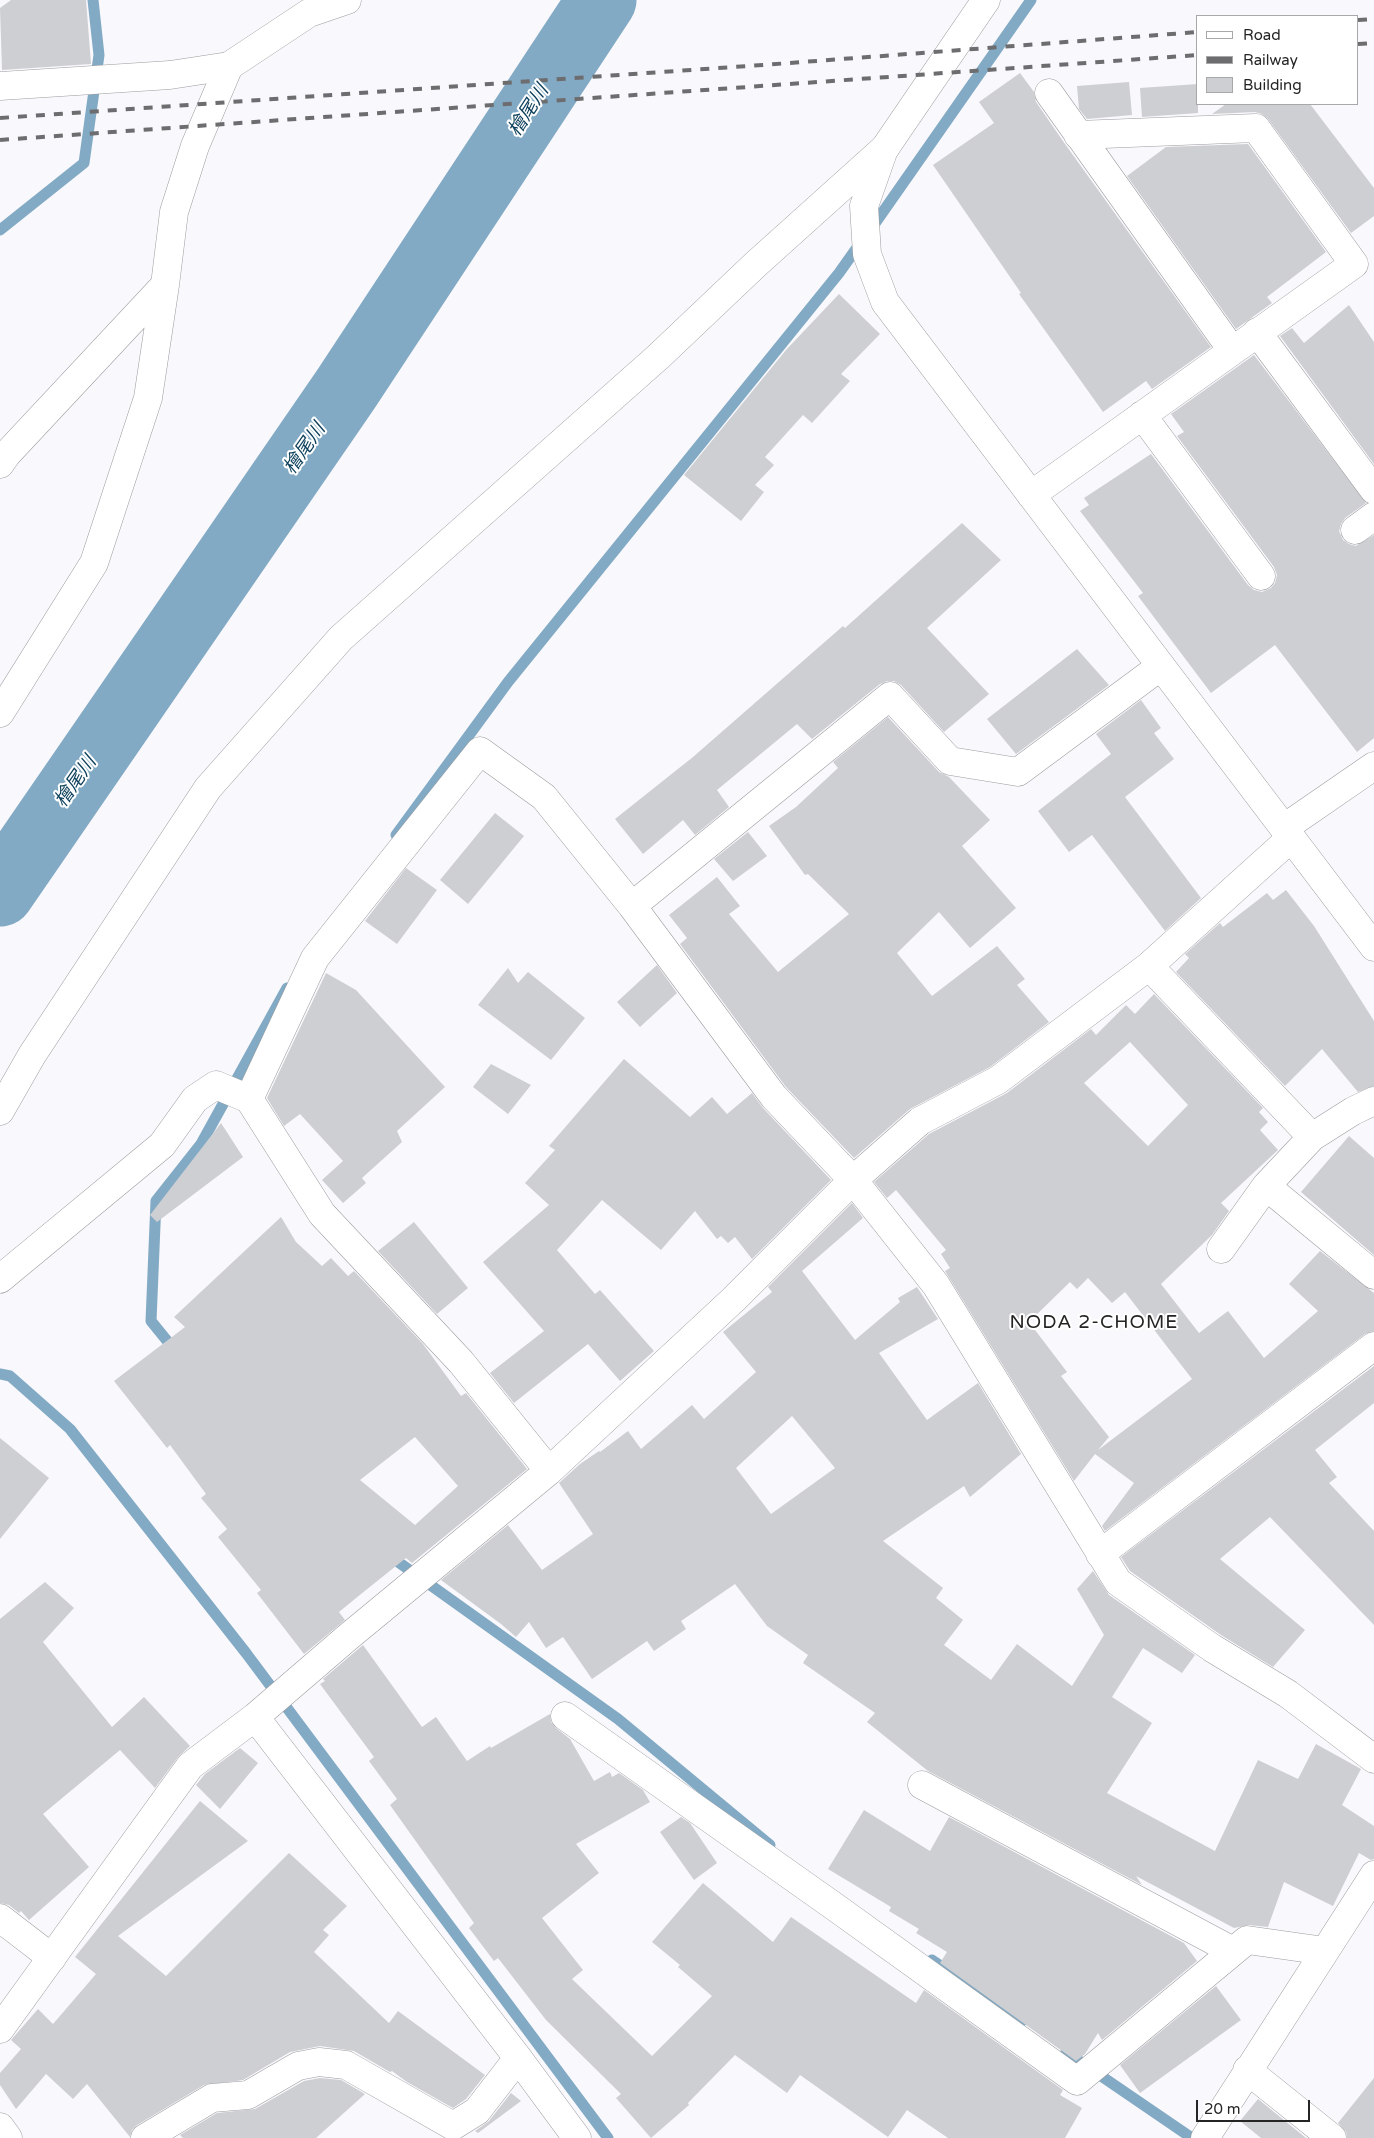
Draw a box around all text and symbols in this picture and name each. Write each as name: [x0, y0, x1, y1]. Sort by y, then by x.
legend: [1196, 15, 1359, 105]
text: Road: [1243, 26, 1281, 44]
text: Railway: [1243, 51, 1298, 69]
text: Building: [1243, 76, 1302, 94]
water label: 檜尾川: [504, 81, 554, 141]
water label: 檜尾川: [279, 419, 331, 479]
water label: 檜尾川: [50, 752, 102, 812]
district label: NODA 2-CHOME: [1008, 1312, 1180, 1334]
scale bar: [1199, 2090, 1313, 2122]
text: 20 m: [1204, 2100, 1241, 2118]

